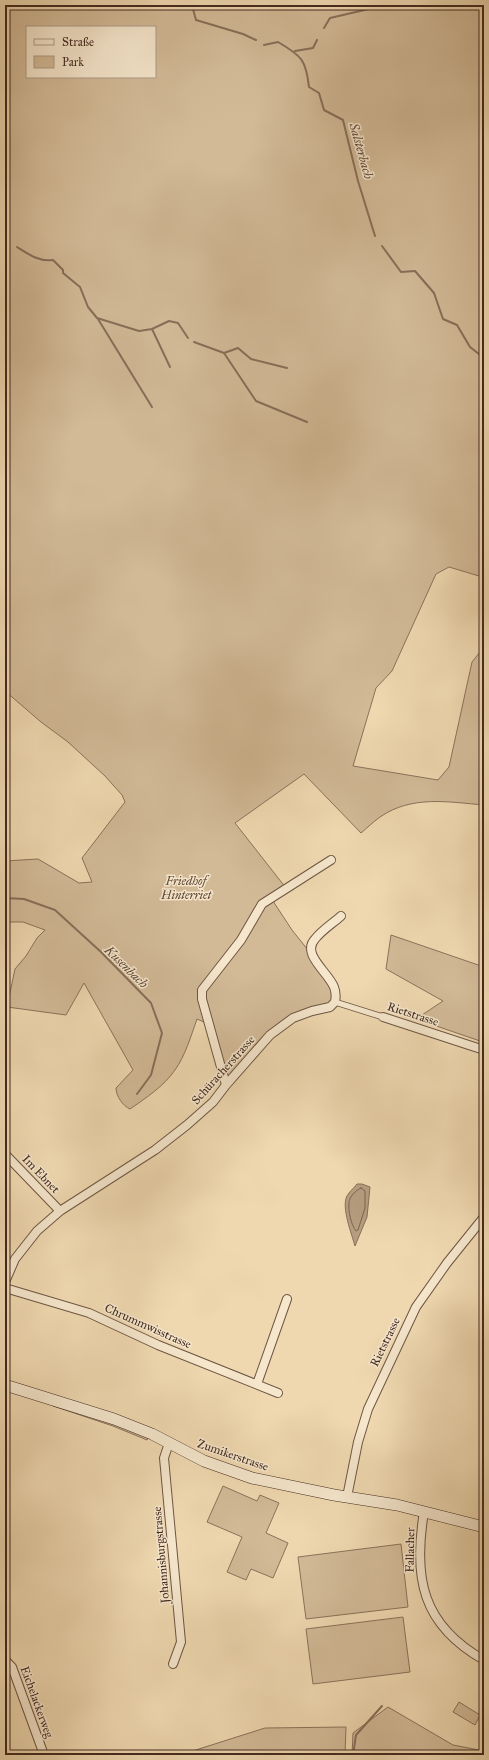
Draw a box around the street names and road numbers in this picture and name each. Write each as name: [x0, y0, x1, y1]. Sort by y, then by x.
street label: Rietstrasse: [386, 999, 440, 1029]
street label: Schüracherstrasse: [188, 1033, 258, 1107]
street label: Im Ebnet: [19, 1152, 63, 1197]
street label: Chrummwisstrasse: [103, 1301, 193, 1351]
street label: Rietstrasse: [367, 1315, 403, 1369]
street label: Zumikerstrasse: [196, 1436, 270, 1474]
street label: Johannisburgstrasse: [150, 1506, 173, 1606]
street label: Fallacher: [403, 1527, 417, 1573]
street label: Eichelackerweg: [17, 1664, 57, 1741]

